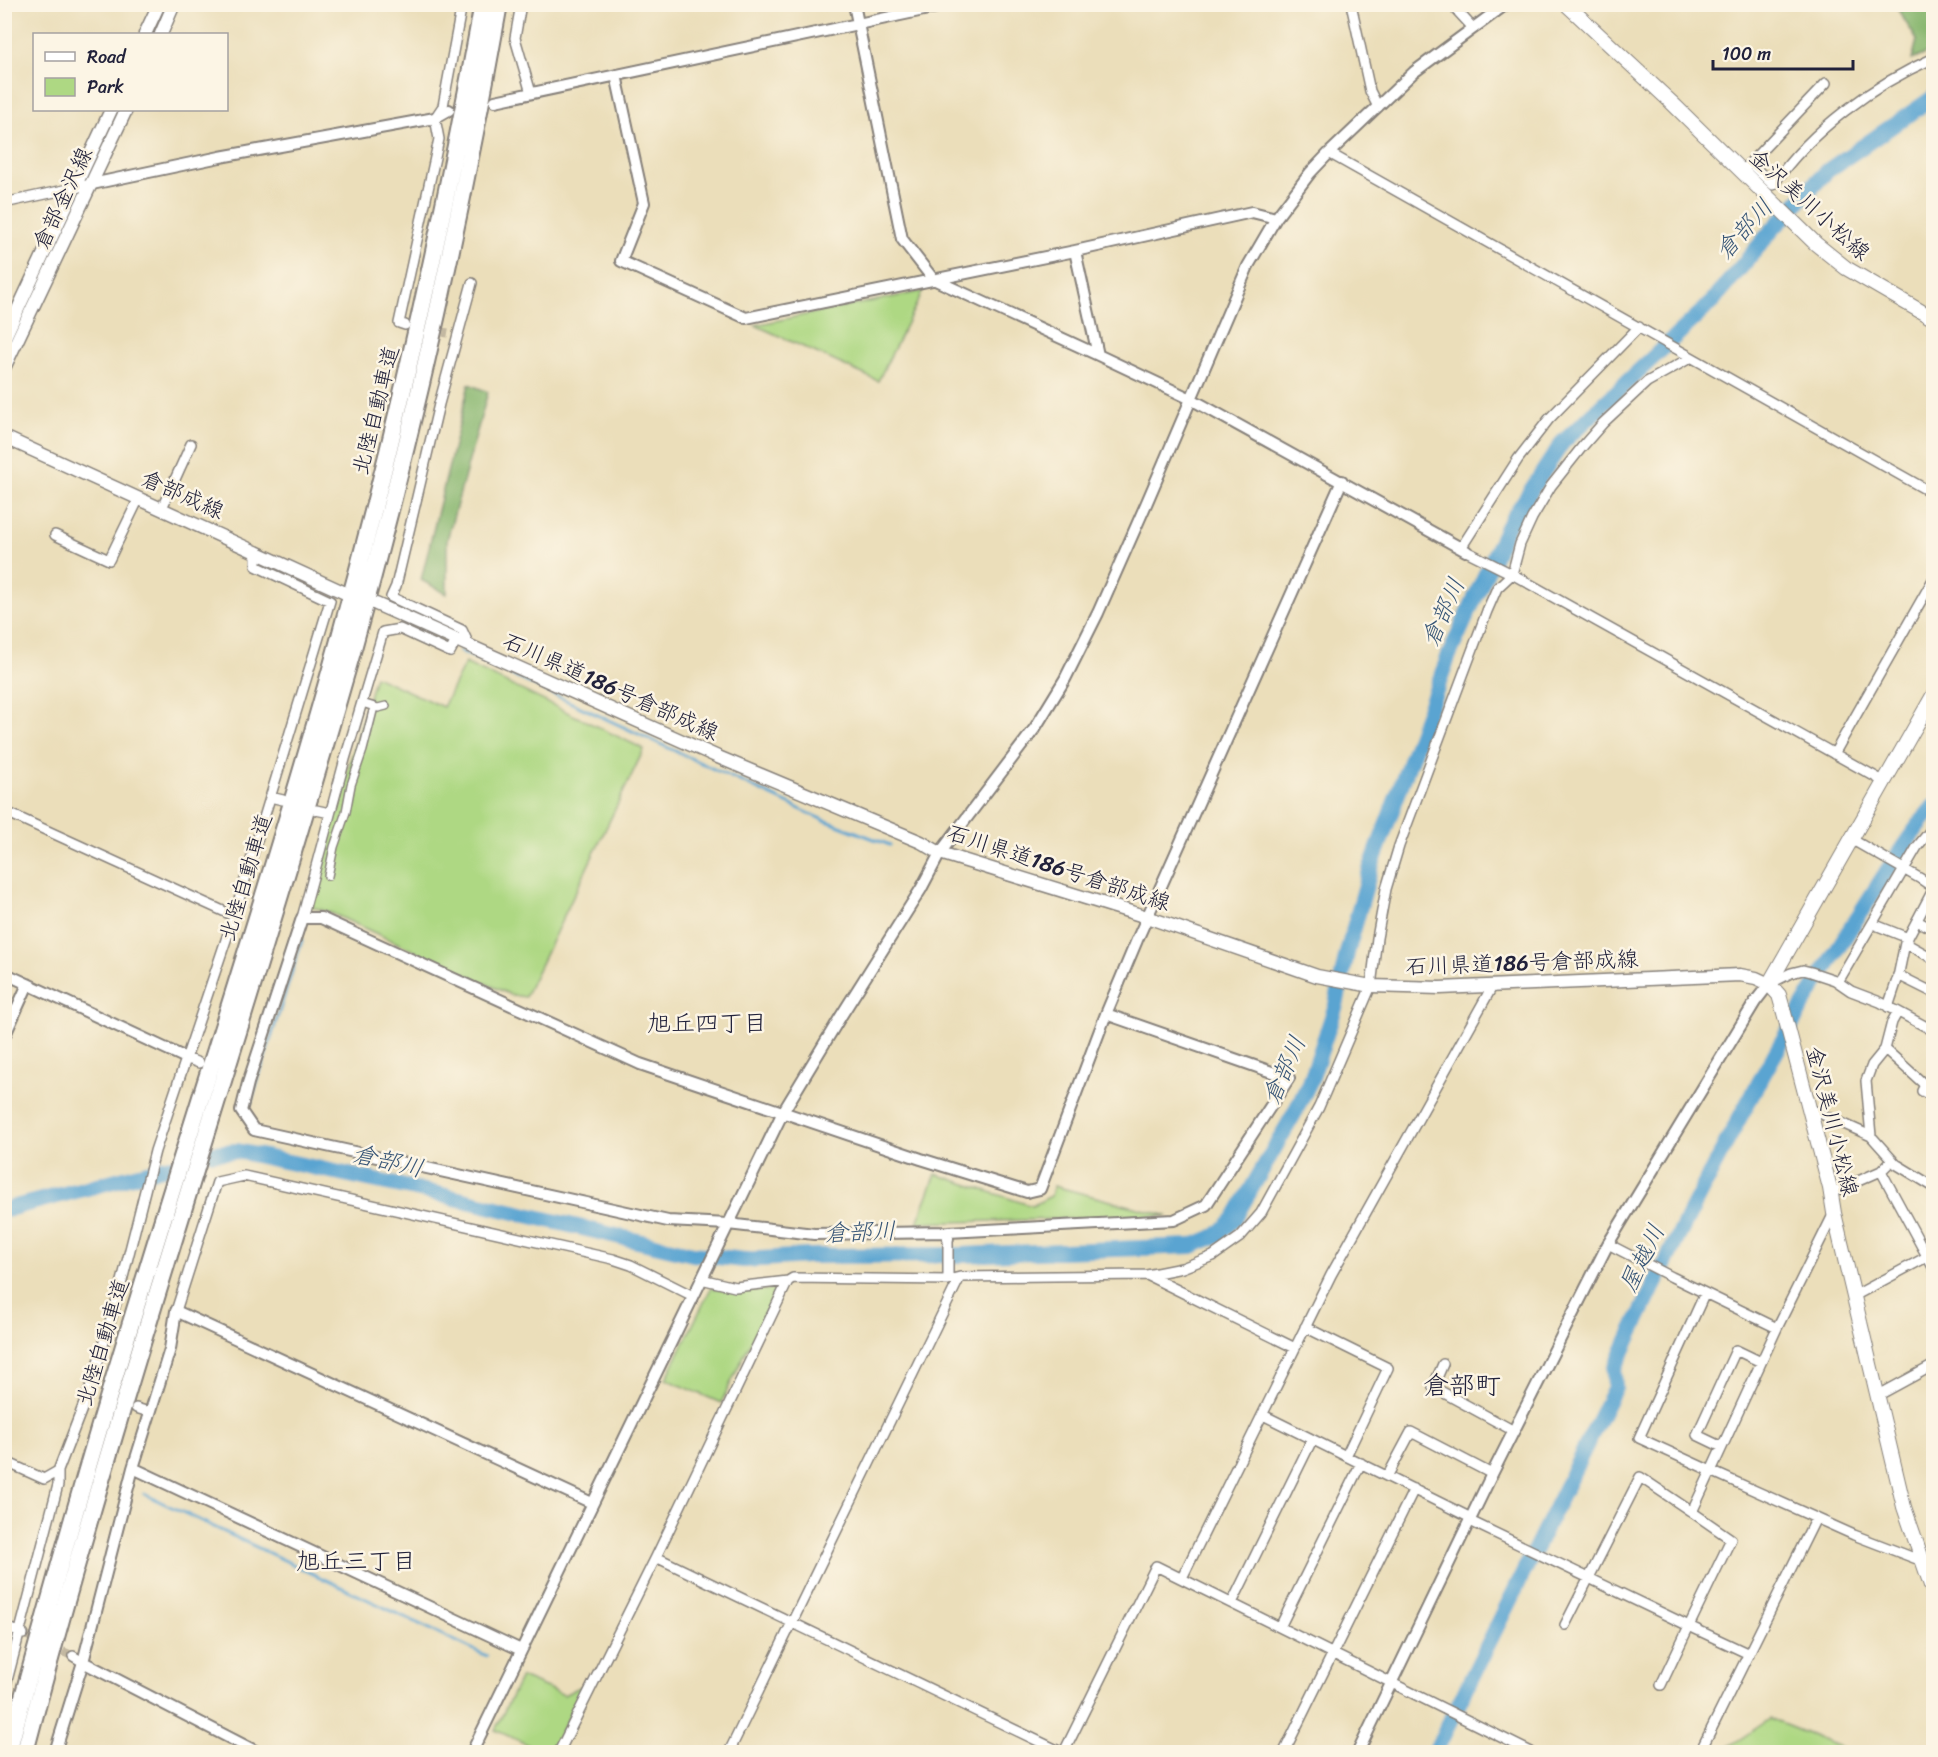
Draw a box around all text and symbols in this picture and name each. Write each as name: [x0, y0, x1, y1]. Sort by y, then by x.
legend: [33, 33, 228, 111]
scale bar: [1713, 33, 1852, 71]
text: 100 m: [1722, 38, 1771, 70]
text: Road: [87, 41, 127, 73]
text: Park: [87, 71, 124, 103]
street label: 金沢美川小松線: [1739, 138, 1880, 270]
street label: 倉部金沢線: [22, 140, 103, 256]
water label: 倉部川: [1704, 188, 1784, 270]
street label: 北陸自動車道: [341, 341, 410, 479]
street label: 倉部成線: [135, 459, 231, 530]
water label: 倉部川: [1409, 571, 1477, 653]
street label: 石川県道186号倉部成線: [496, 621, 725, 752]
street label: 北陸自動車道: [208, 808, 283, 946]
street label: 石川県道186号倉部成線: [942, 813, 1176, 922]
street label: 石川県道186号倉部成線: [1405, 939, 1639, 986]
district label: 旭丘四丁目: [647, 1002, 767, 1044]
water label: 倉部川: [1250, 1029, 1318, 1111]
street label: 金沢美川小松線: [1795, 1042, 1870, 1201]
water label: 倉部川: [348, 1132, 428, 1190]
water label: 倉部川: [823, 1210, 897, 1254]
water label: 屋越川: [1607, 1216, 1677, 1300]
street label: 北陸自動車道: [65, 1273, 140, 1411]
district label: 倉部町: [1423, 1362, 1501, 1408]
district label: 旭丘三丁目: [296, 1540, 416, 1582]

